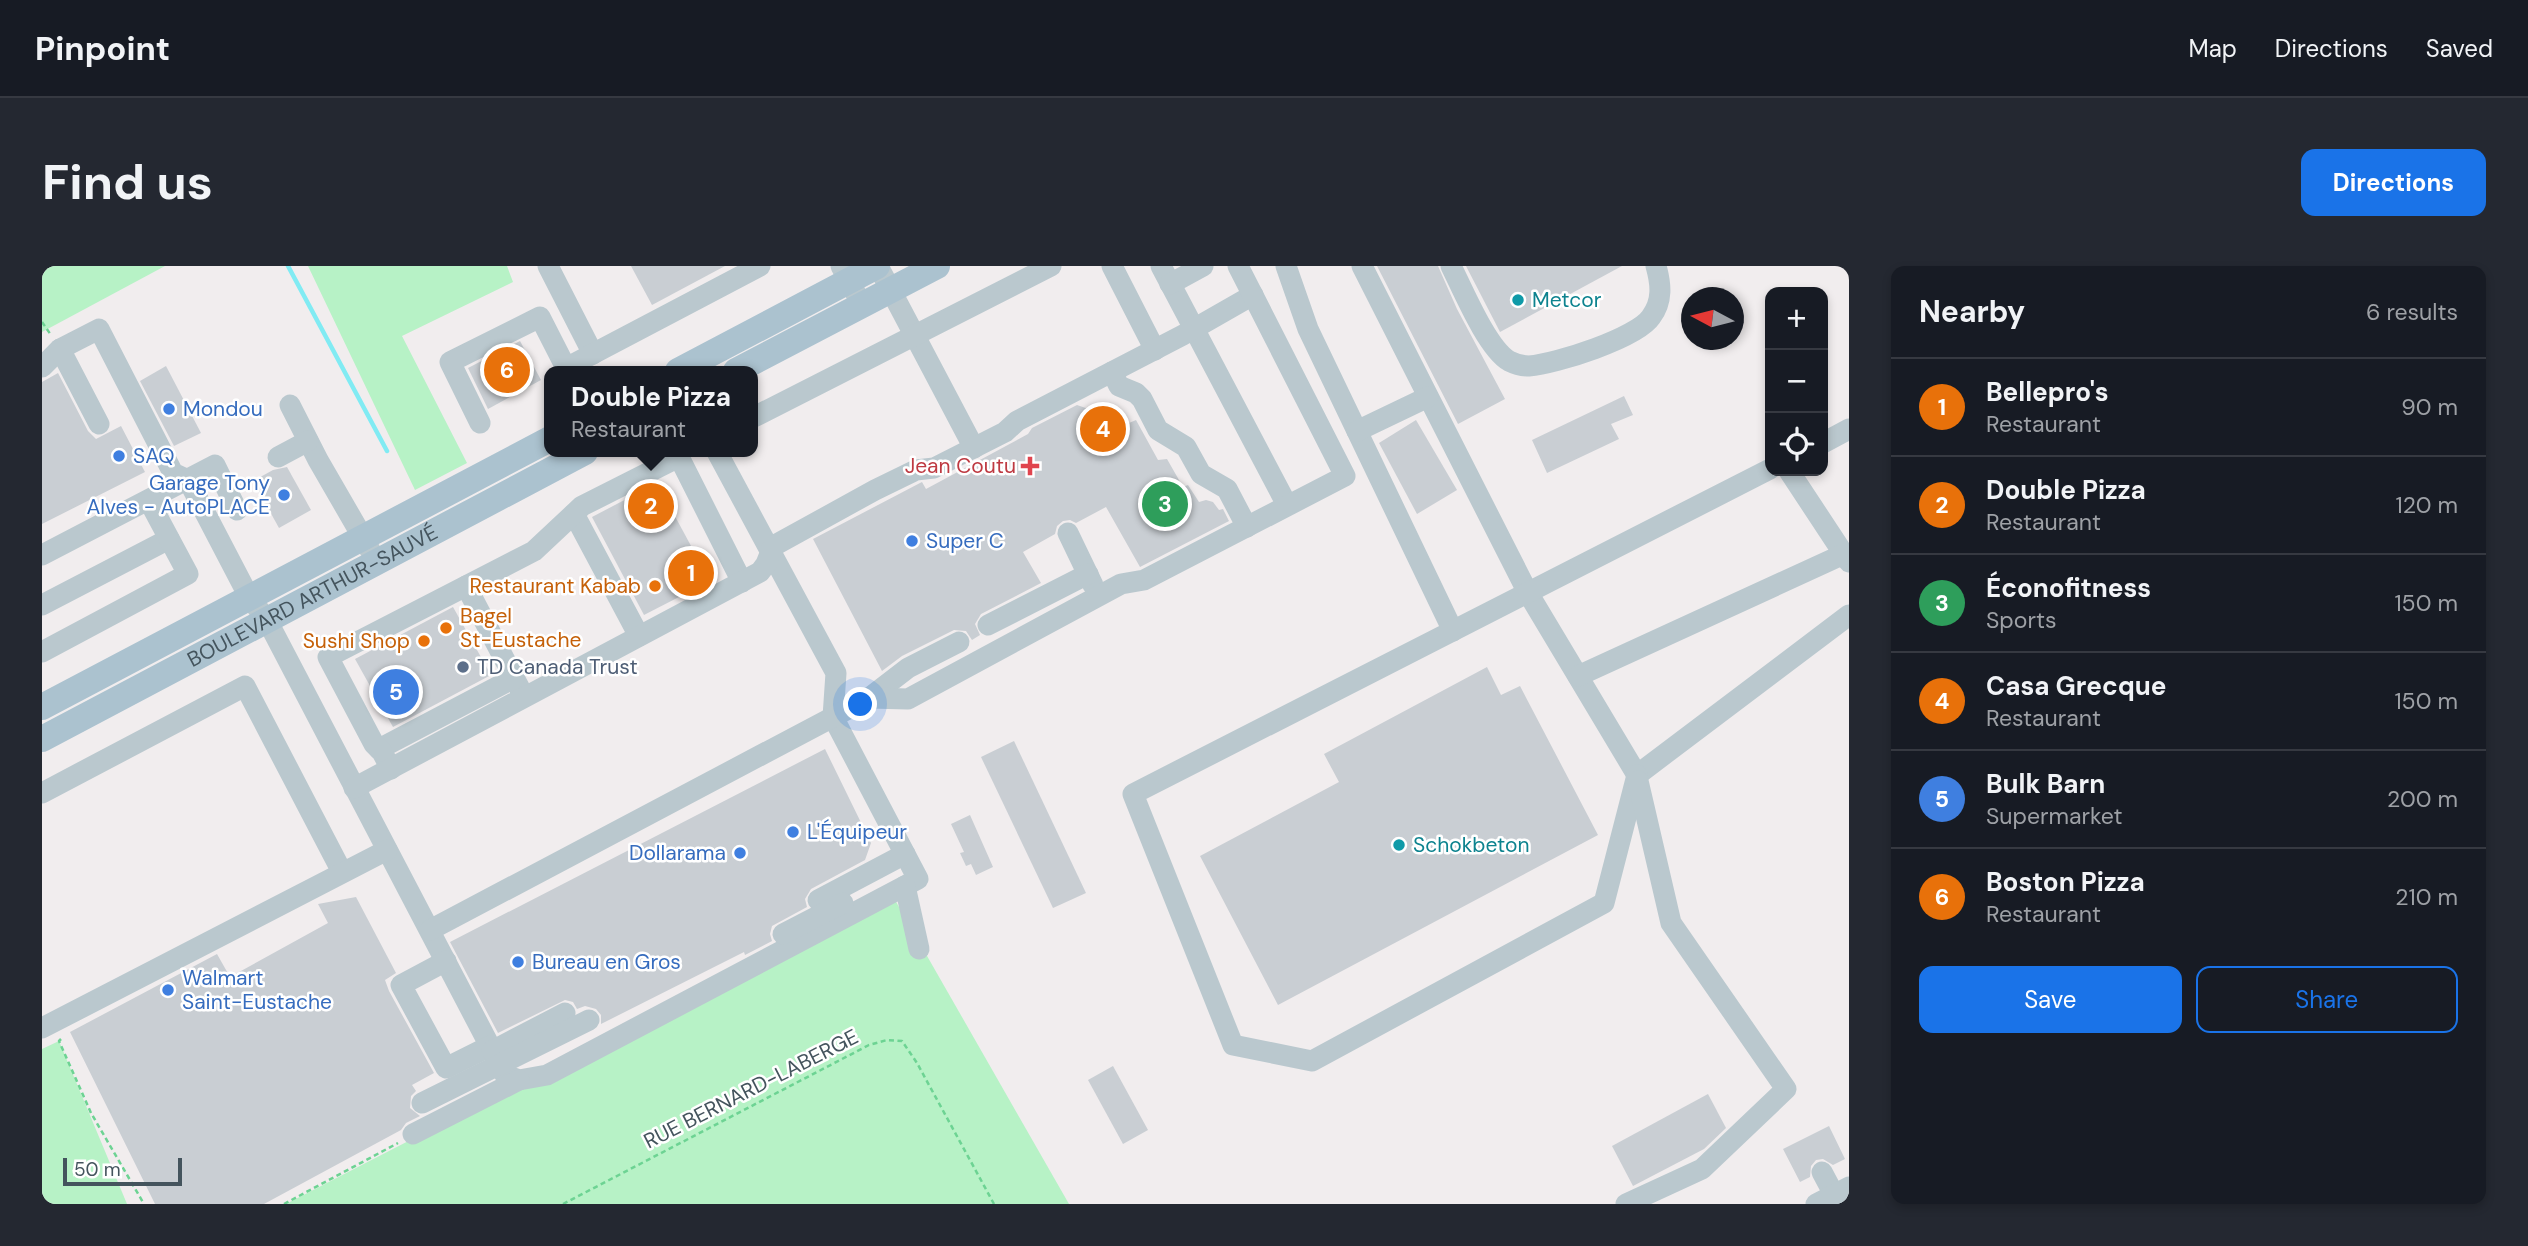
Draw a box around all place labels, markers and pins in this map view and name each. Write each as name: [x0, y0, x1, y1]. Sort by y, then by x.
place label: Metcor: [1532, 286, 1602, 314]
marker: Metcor: [1510, 292, 1526, 308]
pin: 6: [484, 344, 530, 396]
place label: Mondou: [183, 395, 263, 423]
marker: Mondou: [161, 401, 177, 417]
pin: 4: [1080, 403, 1126, 455]
place label: SAQ: [133, 442, 175, 470]
marker: SAQ: [111, 448, 127, 464]
place label: Jean Coutu: [905, 452, 1016, 480]
marker: Jean Coutu: [1022, 458, 1038, 474]
place label: Garage Tony Alves - AutoPLACE: [86, 469, 270, 521]
pin: 3: [1142, 478, 1188, 530]
pin: 2: [628, 480, 674, 532]
marker: Garage Tony Alves - AutoPLACE: [276, 487, 292, 503]
place label: Super C: [926, 527, 1004, 555]
marker: Super C: [904, 533, 920, 549]
pin: 1: [668, 547, 714, 599]
place label: Restaurant Kabab: [469, 572, 641, 600]
marker: Restaurant Kabab: [647, 578, 663, 594]
place label: Bagel St-Eustache: [460, 602, 581, 654]
marker: Bagel St-Eustache: [438, 620, 454, 636]
place label: Sushi Shop: [303, 627, 410, 655]
marker: Sushi Shop: [416, 633, 432, 649]
place label: TD Canada Trust: [477, 653, 638, 681]
marker: TD Canada Trust: [455, 659, 471, 675]
pin: 5: [373, 666, 419, 718]
place label: L'Équipeur: [807, 818, 907, 846]
marker: L'Équipeur: [785, 824, 801, 840]
place label: Schokbeton: [1413, 831, 1529, 859]
marker: Schokbeton: [1391, 837, 1407, 853]
place label: Dollarama: [629, 839, 726, 867]
marker: Dollarama: [732, 845, 748, 861]
place label: Bureau en Gros: [532, 948, 681, 976]
marker: Bureau en Gros: [510, 954, 526, 970]
place label: Walmart Saint-Eustache: [182, 964, 332, 1016]
marker: Walmart Saint-Eustache: [160, 982, 176, 998]

